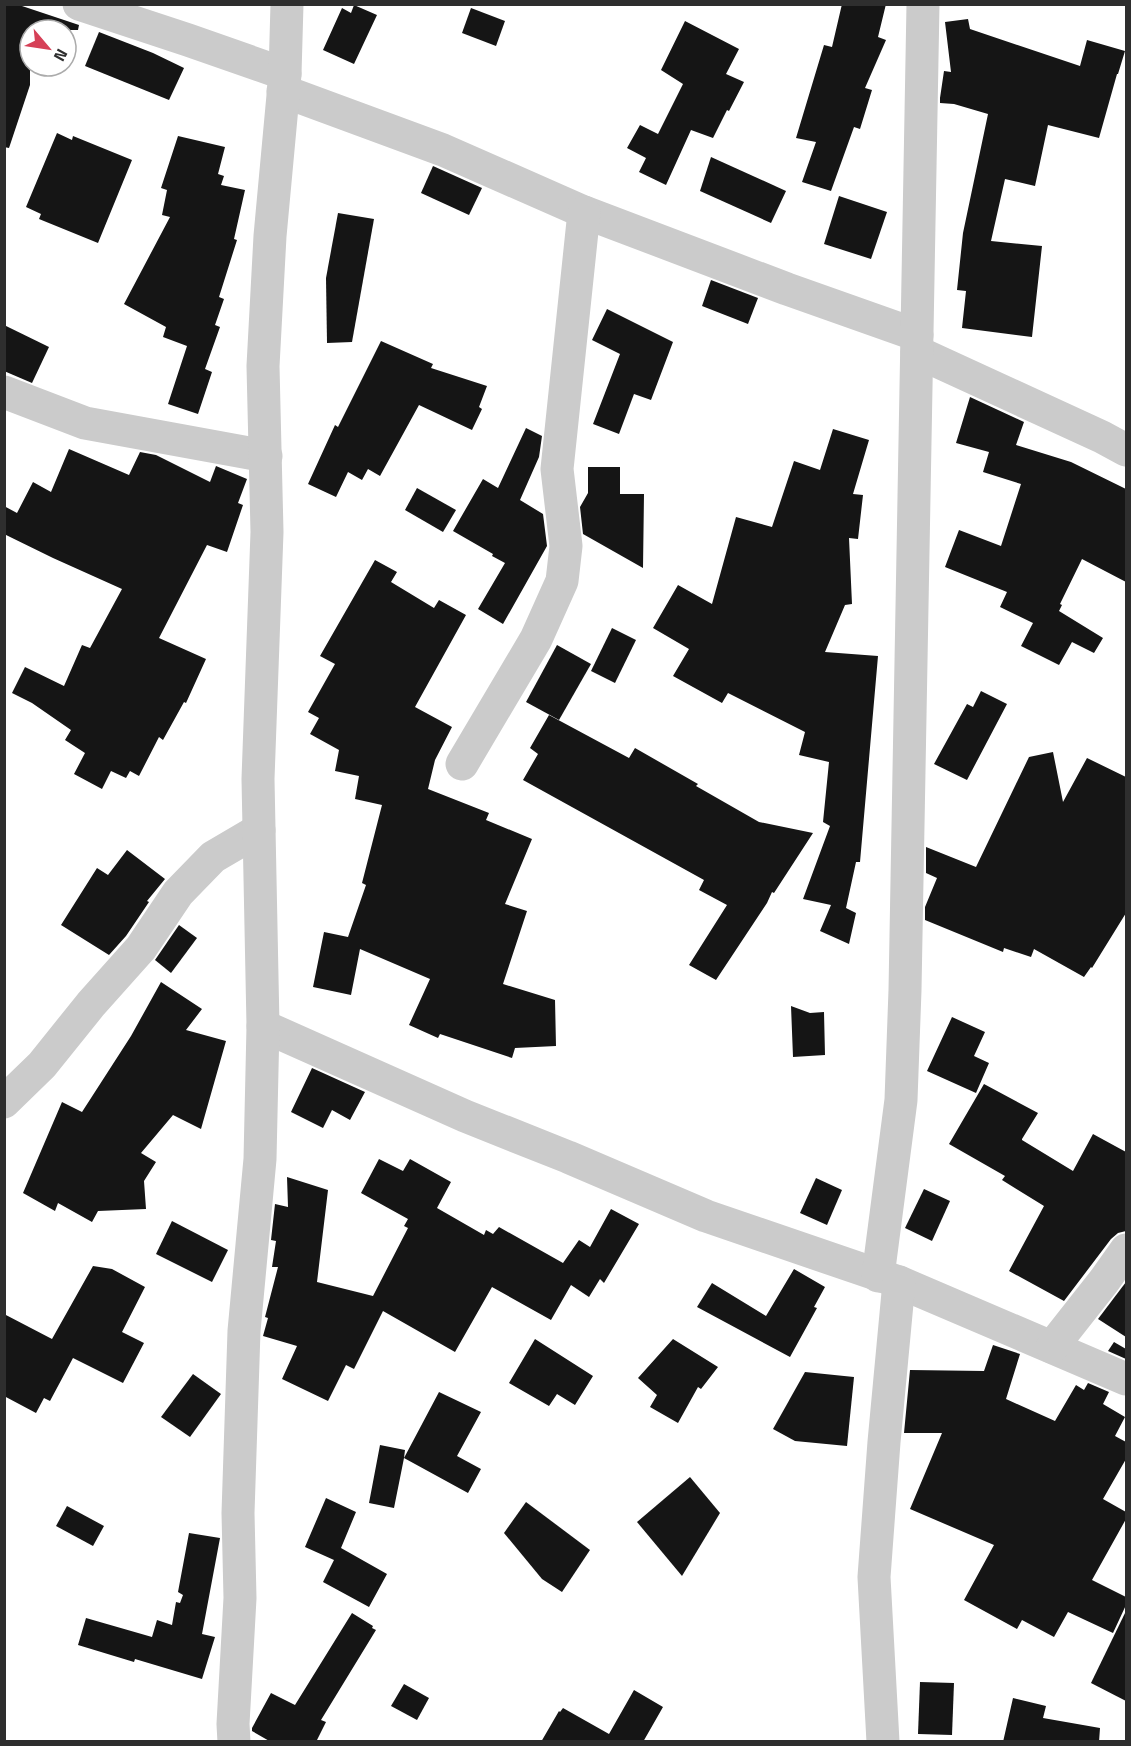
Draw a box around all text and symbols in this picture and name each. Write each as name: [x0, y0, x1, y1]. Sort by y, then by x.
north arrow: [18, 18, 78, 78]
text: N: [48, 45, 74, 66]

